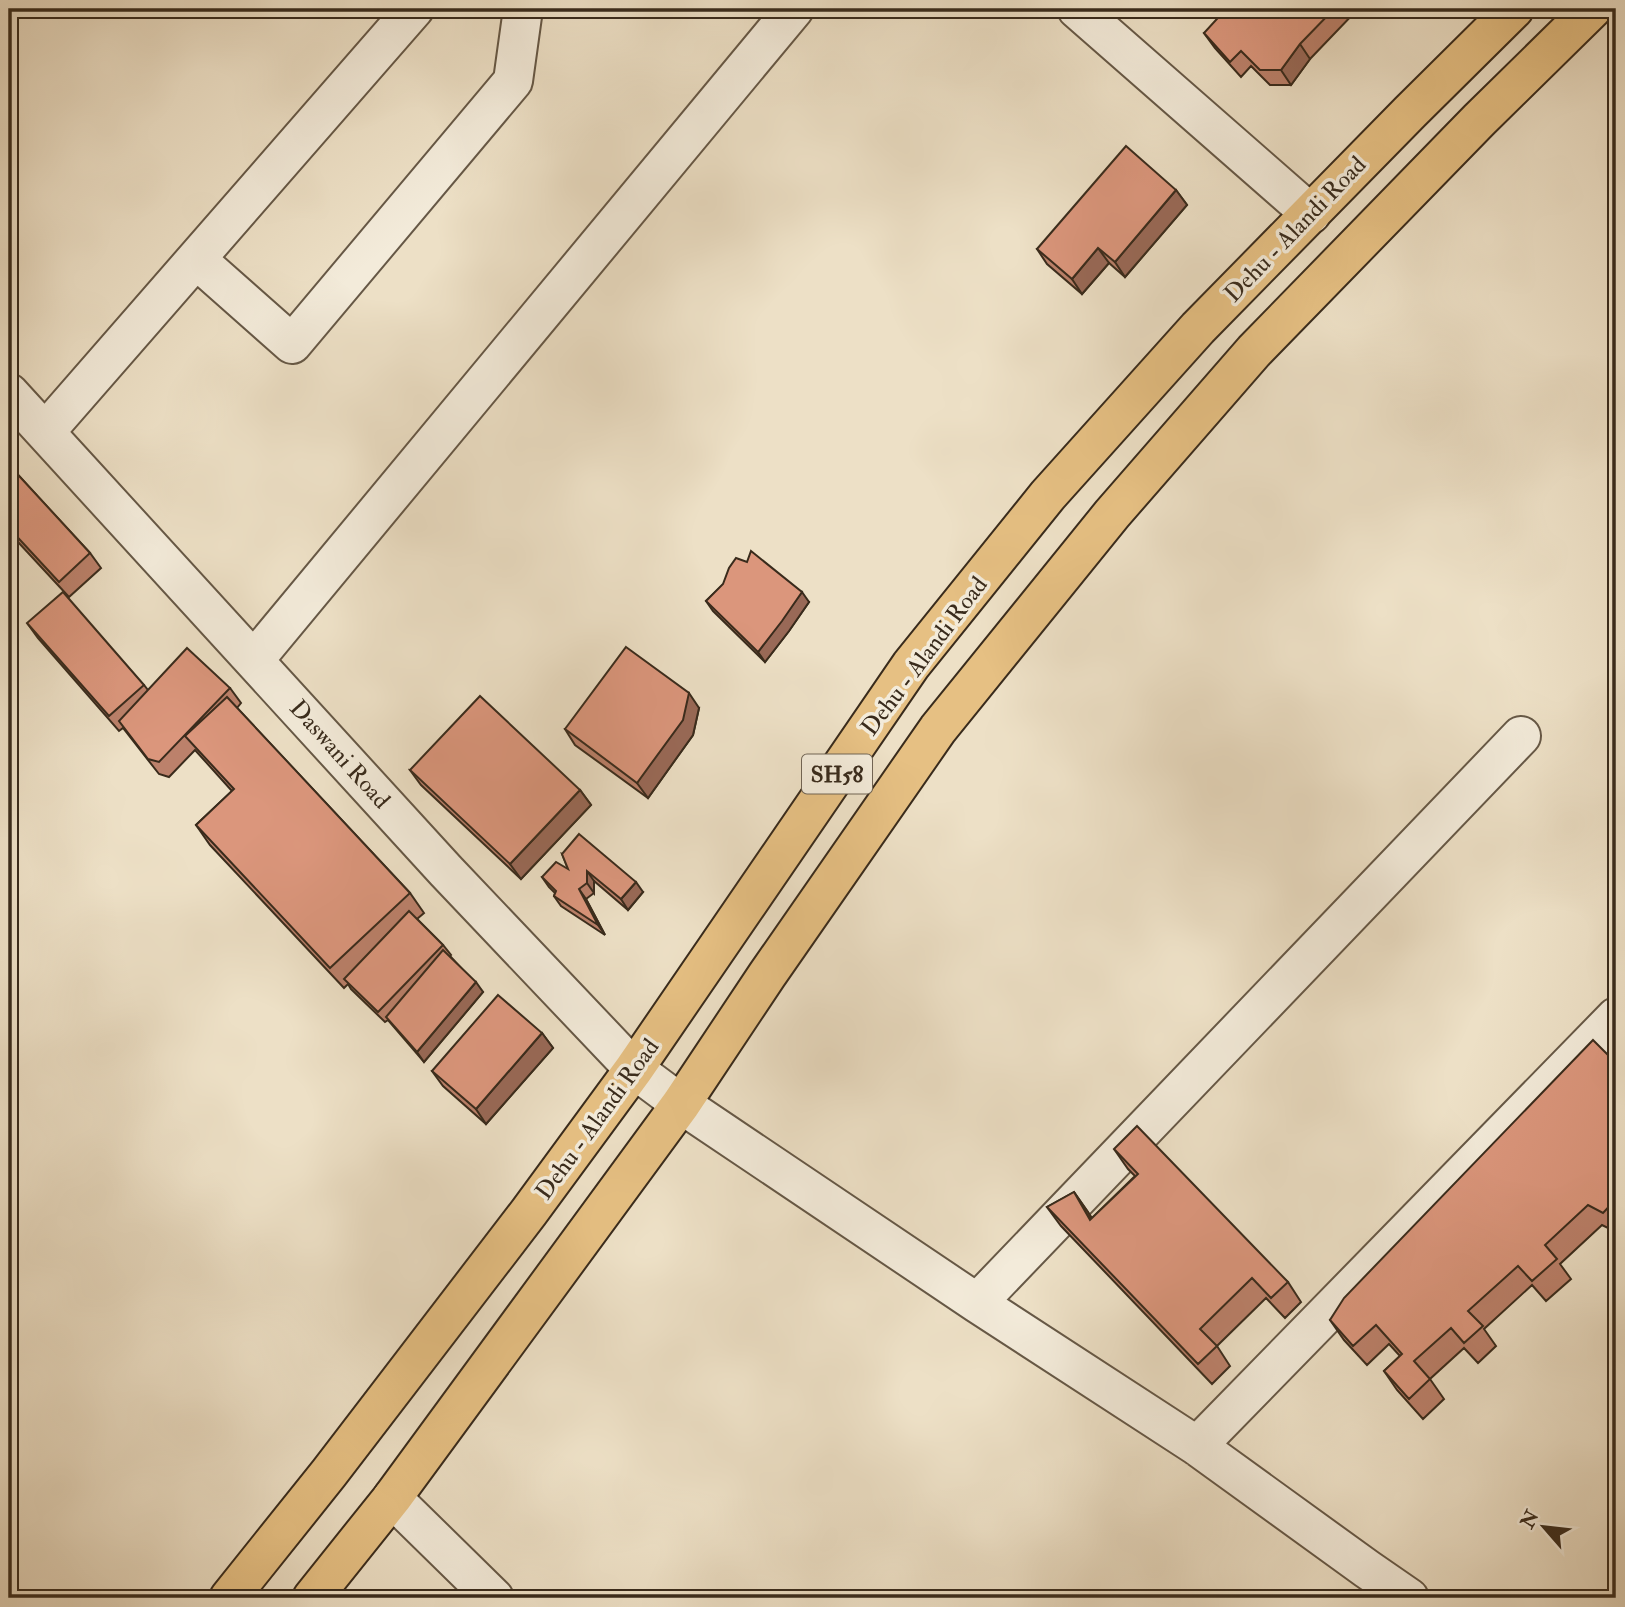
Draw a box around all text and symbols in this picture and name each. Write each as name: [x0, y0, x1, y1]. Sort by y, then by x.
street label: Dehu - Alandi Road: [1218, 150, 1373, 309]
street label: Dehu - Alandi Road: [854, 570, 995, 742]
street label: Daswani Road: [283, 693, 397, 815]
road number: SH58: [802, 754, 872, 794]
street label: Dehu - Alandi Road: [529, 1033, 666, 1206]
north arrow: [1510, 1492, 1580, 1562]
text: N: [1515, 1505, 1545, 1534]

